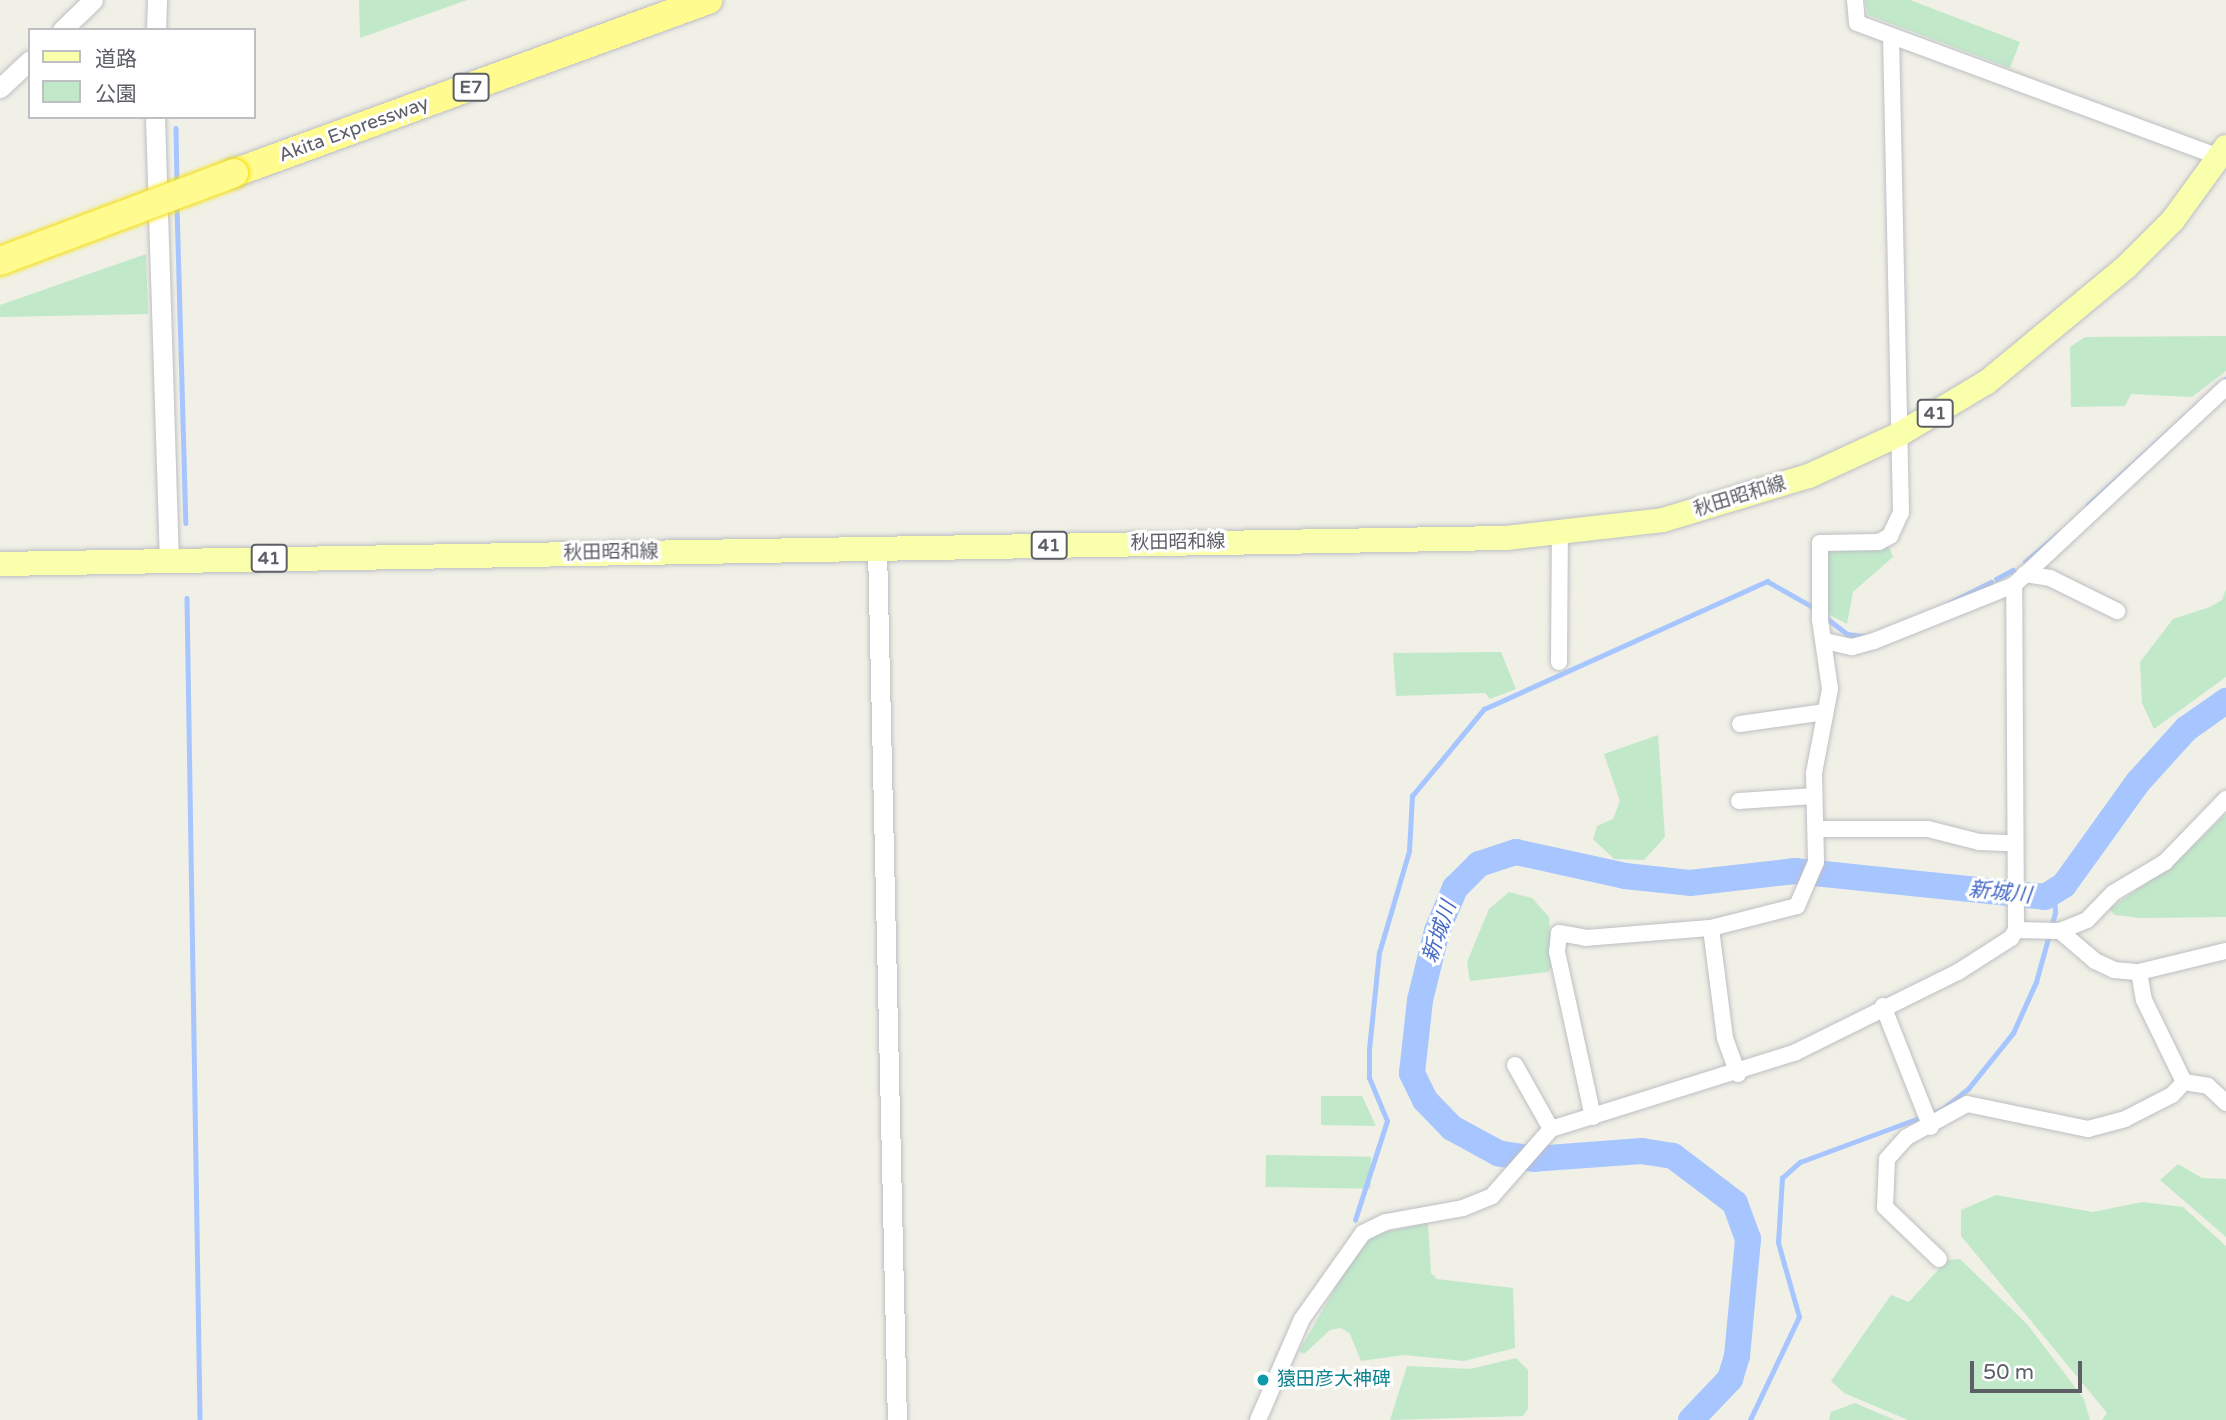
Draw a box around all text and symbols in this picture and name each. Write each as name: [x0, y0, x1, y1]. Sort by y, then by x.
legend: [28, 28, 256, 119]
text: 道路: [95, 47, 137, 72]
road number: E7: [452, 72, 490, 102]
text: 公園: [95, 82, 137, 107]
street label: Akita Expressway: [276, 92, 432, 168]
road number: 41: [1916, 398, 1954, 428]
street label: 秋田昭和線: [1691, 472, 1789, 522]
road number: 41: [1030, 530, 1068, 560]
street label: 秋田昭和線: [1130, 531, 1226, 555]
street label: 秋田昭和線: [563, 541, 659, 565]
road number: 41: [250, 544, 288, 572]
water label: 新城川: [1967, 877, 2033, 909]
water label: 新城川: [1418, 898, 1462, 966]
scale bar: [1974, 1346, 2086, 1390]
text: 50 m: [1983, 1360, 2034, 1385]
place label: 猿田彦大神碑: [1277, 1369, 1391, 1391]
marker: 猿田彦大神碑: [1255, 1372, 1271, 1388]

